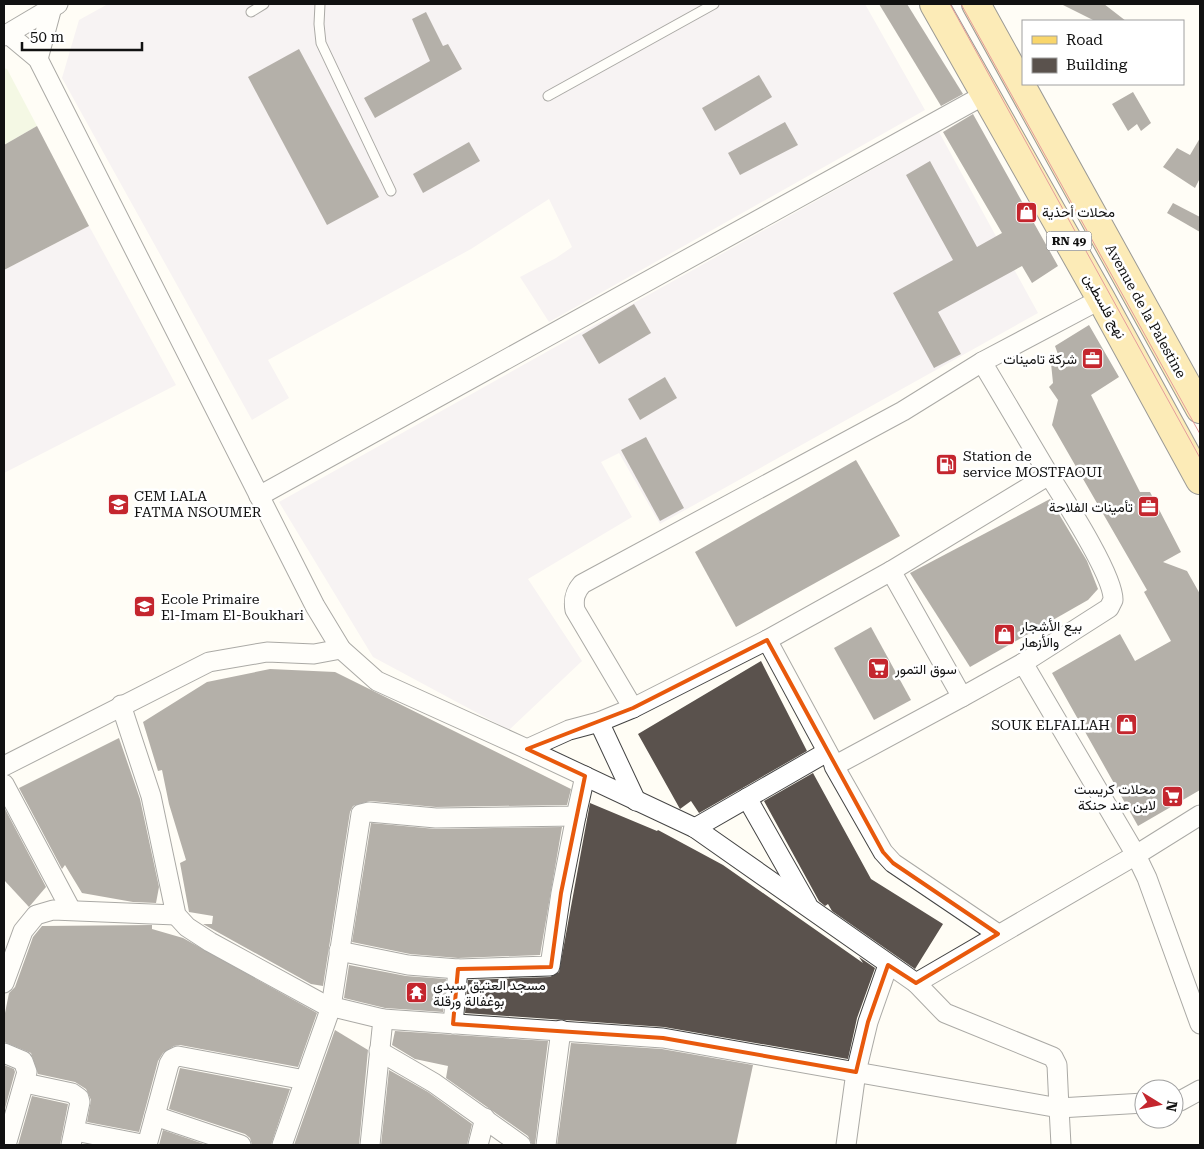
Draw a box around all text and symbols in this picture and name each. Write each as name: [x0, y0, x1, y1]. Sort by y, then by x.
scale bar: [22, 20, 142, 52]
legend: [1022, 20, 1184, 85]
text: 50 m: [30, 28, 65, 46]
text: Road: [1066, 31, 1103, 49]
text: Building: [1066, 56, 1128, 74]
shop icon: محلات أحذية: [1014, 200, 1038, 224]
place label: محلات أحذية: [1042, 204, 1115, 220]
road number: RN 49: [1046, 232, 1092, 250]
street label: Avenue de la Palestine: [1102, 241, 1190, 381]
street label: نهج فلسطين: [1078, 271, 1129, 343]
office icon: شركة تامينات: [1081, 347, 1105, 371]
place label: شركة تامينات: [1003, 351, 1077, 368]
place label: Station de service MOSTFAOUI: [963, 448, 1102, 480]
fuel station icon: Station de service MOSTFAOUI: [935, 452, 959, 476]
place label: CEM LALA FATMA NSOUMER: [134, 488, 262, 520]
school or university icon: CEM LALA FATMA NSOUMER: [106, 492, 130, 516]
office icon: تأمينات الفلاحة: [1137, 495, 1161, 519]
place label: تأمينات الفلاحة: [1049, 499, 1133, 515]
place label: Ecole Primaire El-Imam El-Boukhari: [161, 591, 305, 623]
school or university icon: Ecole Primaire El-Imam El-Boukhari: [133, 595, 157, 619]
place label: بيع الأشجار والأزهار: [1019, 618, 1082, 651]
shop icon: بيع الأشجار والأزهار: [992, 622, 1016, 646]
supermarket icon: سوق التمور: [867, 657, 891, 681]
place label: سوق التمور: [894, 661, 957, 678]
shop icon: SOUK ELFALLAH: [1114, 713, 1138, 737]
place label: SOUK ELFALLAH: [991, 717, 1110, 733]
place label: محلات كريست لاين عند حنكة: [1074, 781, 1156, 814]
supermarket icon: محلات كريست لاين عند حنكة: [1160, 785, 1184, 809]
place label: مسجد العتيق سبدي بوغفالة ورقلة: [433, 977, 546, 1010]
temple icon: مسجد العتيق سبدي بوغفالة ورقلة: [405, 981, 429, 1005]
north arrow: [1134, 1079, 1184, 1129]
text: N: [1163, 1100, 1181, 1113]

